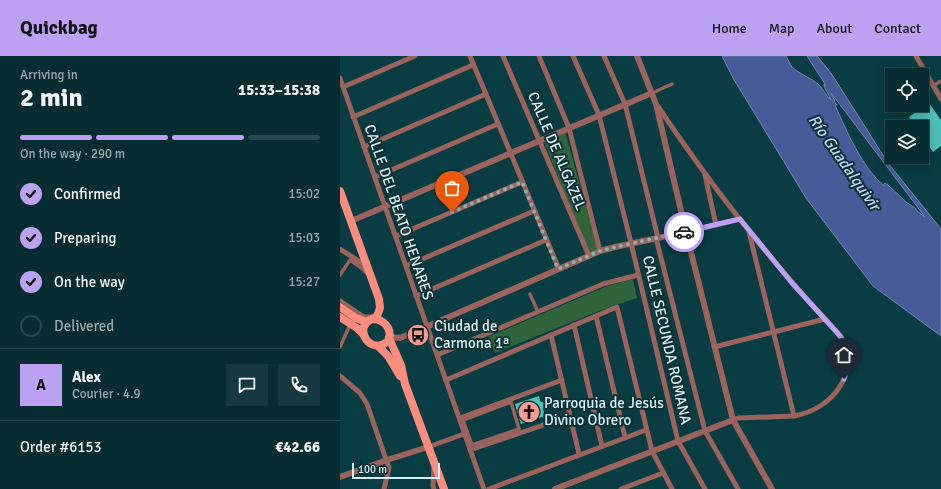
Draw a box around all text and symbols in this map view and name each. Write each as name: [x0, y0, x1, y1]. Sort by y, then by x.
text: Quickbag: [20, 16, 98, 40]
text: Home: [712, 20, 747, 37]
text: Map: [769, 20, 794, 37]
text: About: [816, 20, 852, 37]
text: Contact: [874, 20, 921, 37]
text: Arriving in: [20, 67, 78, 83]
map controls: [885, 68, 929, 164]
button: locate: [885, 68, 929, 112]
text: 15:33–15:38: [238, 81, 320, 99]
text: 2 min: [20, 82, 83, 114]
street label: CALLE DE ALGAZEL: [524, 89, 590, 213]
water label: Río Guadalquivir: [804, 111, 886, 216]
button: layers: [885, 120, 929, 164]
street label: CALLE DEL BEATO HENARES: [360, 122, 438, 302]
text: On the way · 290 m: [20, 146, 125, 162]
pin: [435, 171, 469, 212]
icon: bag: [441, 177, 463, 199]
icon: check: [20, 183, 42, 205]
text: Confirmed: [54, 185, 121, 203]
text: 15:02: [288, 186, 320, 202]
courier: [664, 212, 704, 252]
icon: car: [673, 221, 695, 243]
icon: check: [20, 227, 42, 249]
text: Preparing: [54, 229, 117, 247]
text: 15:03: [288, 230, 320, 246]
street label: CALLE SECUNDA ROMANA: [639, 254, 695, 426]
icon: check: [20, 271, 42, 293]
text: On the way: [54, 273, 125, 291]
text: 15:27: [288, 274, 320, 290]
text: Delivered: [54, 317, 114, 335]
place label: Ciudad de Carmona 1ª: [434, 317, 509, 352]
bus stop icon: Ciudad de Carmona 1ª: [405, 322, 431, 348]
pin: [827, 338, 861, 379]
icon: home: [833, 344, 855, 366]
button: chat: [226, 364, 268, 406]
button: phone: [278, 364, 320, 406]
text: Alex: [72, 368, 101, 386]
text: A: [36, 376, 46, 394]
text: Courier · 4.9: [72, 386, 141, 402]
place label: Parroquia de Jesús Divino Obrero: [544, 394, 664, 429]
church icon: Parroquia de Jesús Divino Obrero: [516, 399, 542, 425]
text: Order #6153: [20, 438, 102, 456]
text: €42.66: [275, 438, 320, 456]
scale bar: [352, 461, 440, 480]
text: 100 m: [358, 463, 387, 476]

